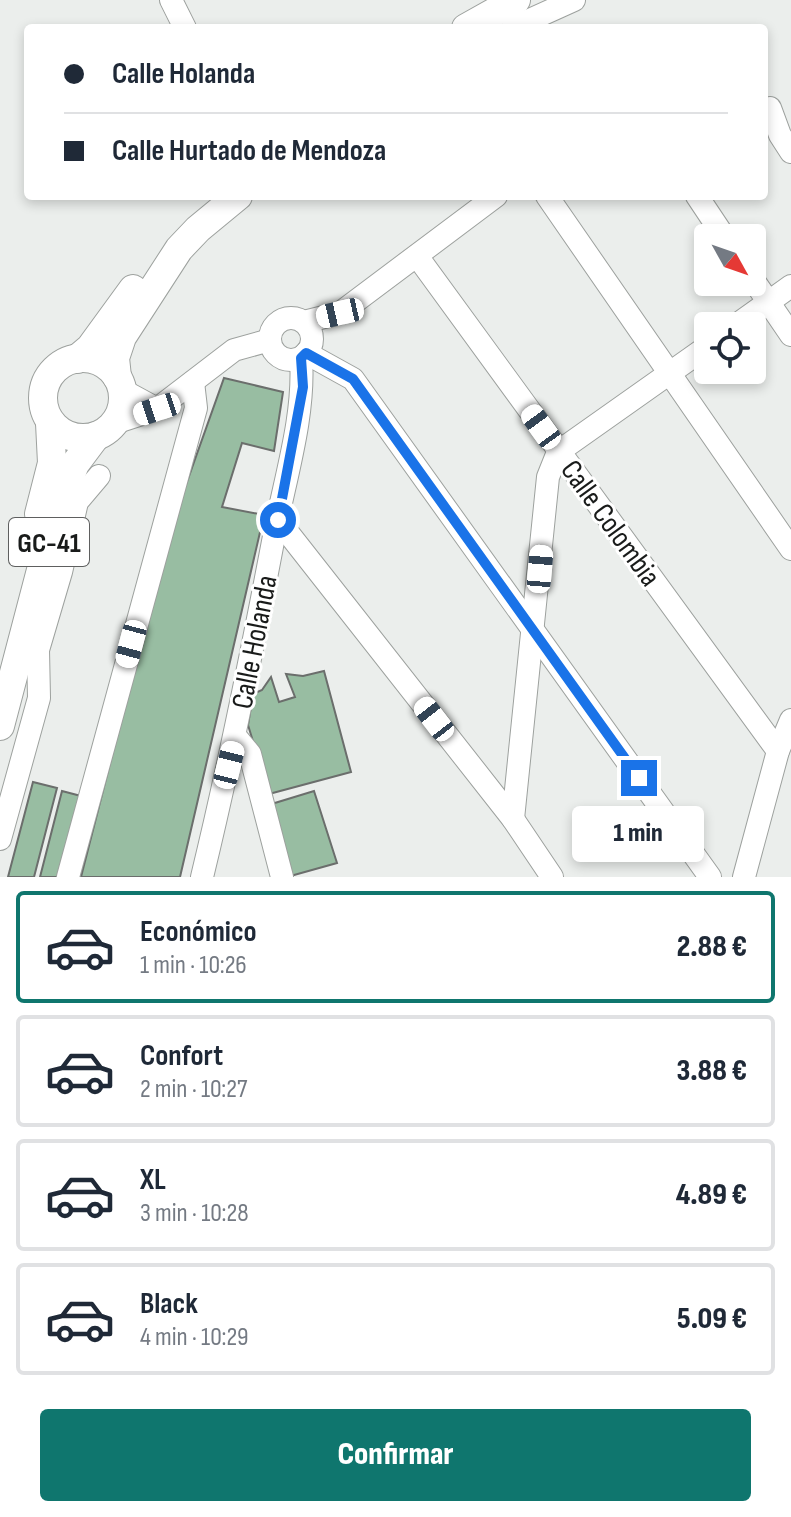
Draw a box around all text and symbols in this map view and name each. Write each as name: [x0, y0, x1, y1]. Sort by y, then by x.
text: Calle Holanda: [112, 56, 255, 92]
text: Calle Hurtado de Mendoza: [112, 133, 386, 169]
north arrow: [694, 224, 766, 296]
map controls: [694, 224, 766, 384]
car: [314, 296, 366, 330]
button: locate: [694, 312, 766, 384]
car: [130, 390, 184, 428]
car: [517, 401, 565, 453]
street label: Calle Colombia: [552, 453, 668, 594]
route start: [260, 502, 296, 538]
road number: GC-41: [9, 518, 89, 566]
car: [526, 544, 554, 594]
street label: Calle Holanda: [224, 572, 286, 712]
car: [113, 618, 149, 670]
car: [410, 693, 458, 745]
car: [212, 739, 246, 791]
route end: [621, 760, 657, 796]
callout: 1 min: [573, 806, 705, 862]
text: 1 min: [613, 818, 663, 849]
icon: car: [44, 911, 116, 983]
text: Económico: [140, 914, 257, 950]
text: 2.88 €: [677, 929, 747, 965]
text: 1 min · 10:26: [140, 950, 247, 981]
icon: car: [44, 1035, 116, 1107]
text: Confort: [140, 1038, 223, 1074]
text: 3.88 €: [676, 1053, 747, 1089]
text: 2 min · 10:27: [140, 1074, 247, 1105]
icon: car: [44, 1159, 116, 1231]
text: XL: [140, 1162, 166, 1198]
text: 4.89 €: [676, 1177, 747, 1213]
text: 3 min · 10:28: [140, 1198, 249, 1229]
icon: car: [44, 1283, 116, 1355]
text: Black: [140, 1286, 198, 1322]
text: 5.09 €: [677, 1301, 747, 1337]
text: 4 min · 10:29: [140, 1322, 249, 1353]
button: Confirmar: [40, 1409, 751, 1501]

